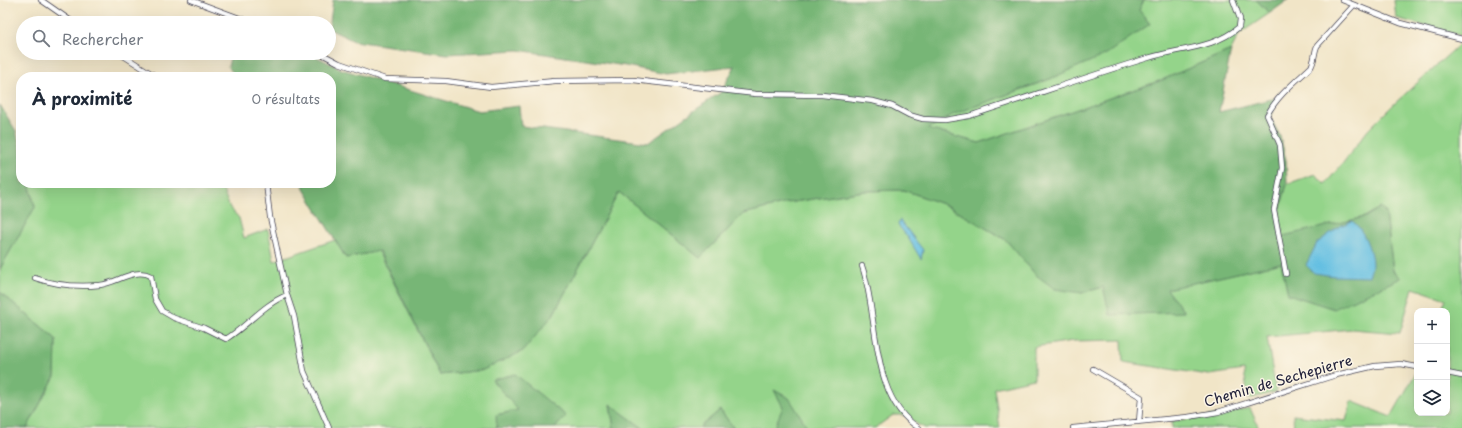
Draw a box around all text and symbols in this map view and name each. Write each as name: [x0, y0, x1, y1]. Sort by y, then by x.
search box: [16, 16, 336, 60]
icon: search: [30, 27, 52, 49]
text: Rechercher: [62, 27, 143, 50]
text: À proximité: [32, 85, 132, 111]
text: 0 résultats: [252, 89, 320, 108]
map controls: [1414, 308, 1450, 416]
button: +: [1414, 308, 1450, 344]
button: −: [1414, 344, 1450, 380]
street label: Chemin de Sechepierre: [1201, 349, 1354, 412]
button: layers: [1414, 380, 1450, 416]

